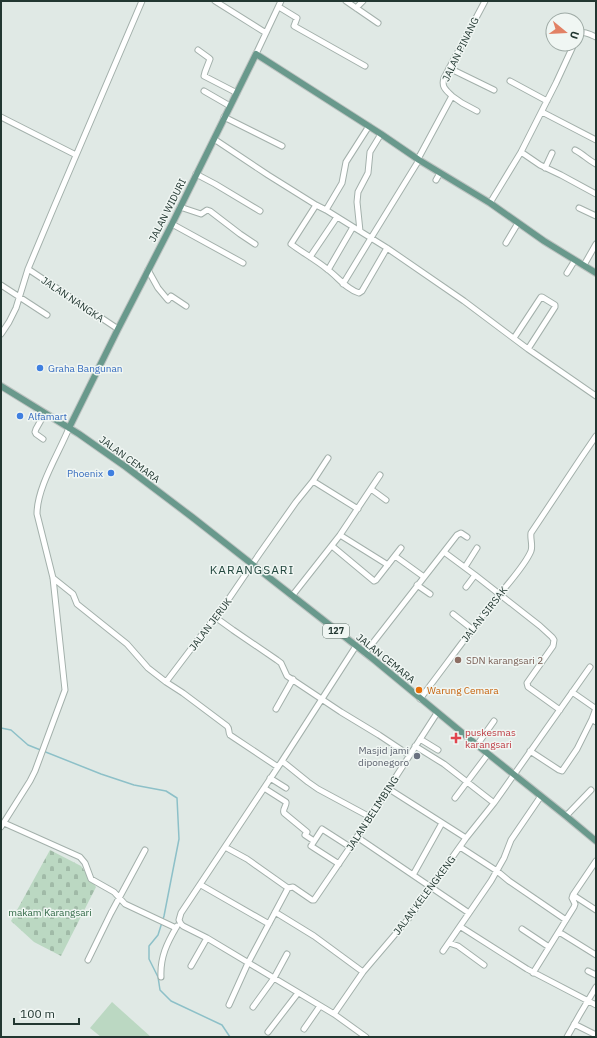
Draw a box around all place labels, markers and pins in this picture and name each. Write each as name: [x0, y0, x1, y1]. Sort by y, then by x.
place label: Graha Bangunan: [48, 362, 122, 375]
marker: Graha Bangunan: [35, 363, 45, 373]
place label: Alfamart: [28, 410, 67, 423]
marker: Alfamart: [15, 411, 25, 421]
place label: Phoenix: [67, 467, 103, 480]
marker: Phoenix: [106, 468, 116, 478]
place label: SDN karangsari 2: [466, 654, 543, 667]
marker: SDN karangsari 2: [453, 655, 463, 665]
place label: Warung Cemara: [427, 684, 499, 697]
marker: Warung Cemara: [414, 685, 424, 695]
place label: puskesmas karangsari: [465, 726, 516, 751]
marker: puskesmas karangsari: [450, 732, 462, 744]
place label: Masjid jami diponegoro: [358, 744, 409, 769]
marker: Masjid jami diponegoro: [412, 751, 422, 761]

